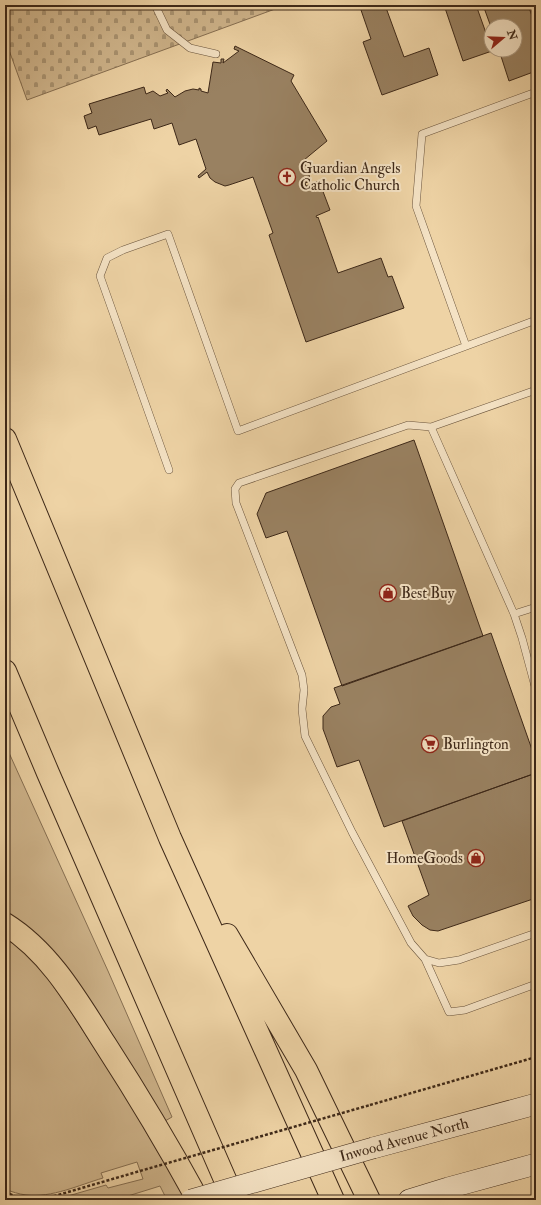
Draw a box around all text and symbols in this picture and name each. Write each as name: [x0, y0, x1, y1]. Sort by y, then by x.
north arrow: [483, 18, 523, 58]
text: N: [504, 27, 520, 43]
place label: Guardian Angels Catholic Church: [300, 159, 400, 195]
church icon: Guardian Angels Catholic Church: [277, 167, 297, 187]
shop icon: Best Buy: [378, 583, 398, 603]
place label: Best Buy: [401, 584, 455, 603]
supermarket icon: Burlington: [420, 734, 440, 754]
place label: Burlington: [443, 735, 509, 754]
shop icon: HomeGoods: [466, 848, 486, 868]
place label: HomeGoods: [386, 849, 463, 868]
street label: Inwood Avenue North: [337, 1114, 471, 1166]

